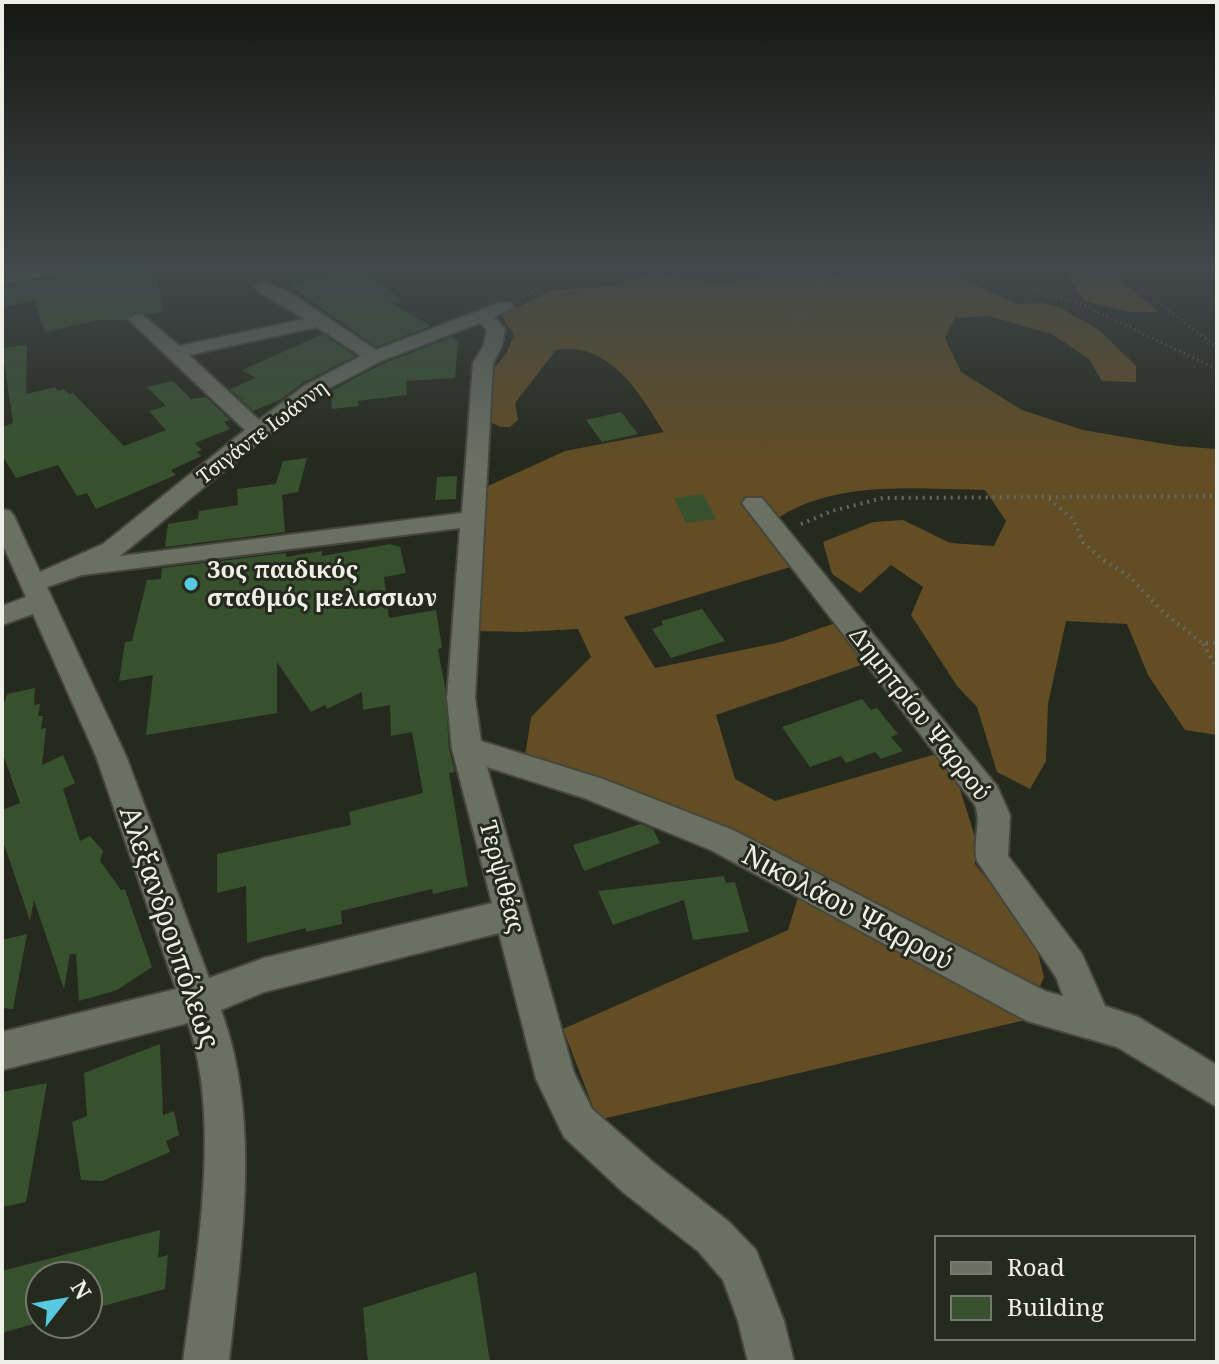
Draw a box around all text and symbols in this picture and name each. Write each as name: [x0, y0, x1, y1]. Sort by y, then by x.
street label: Τσιγάντε Ιωάννη: [191, 374, 332, 490]
place label: 3ος παιδικός σταθμός μελισσιων: [207, 552, 437, 613]
marker: 3ος παιδικός σταθμός μελισσιων: [182, 575, 200, 593]
street label: Δημητρίου Ψαρρού: [843, 619, 999, 807]
street label: Αλεξανδρουπόλεως: [112, 801, 230, 1053]
street label: Τερψιθέας: [473, 817, 534, 937]
street label: Νικολάου Ψαρρού: [736, 834, 961, 978]
legend: [935, 1236, 1195, 1340]
text: Road: [1007, 1250, 1065, 1283]
north arrow: [24, 1260, 104, 1340]
text: N: [65, 1274, 99, 1304]
text: Building: [1007, 1290, 1104, 1323]

